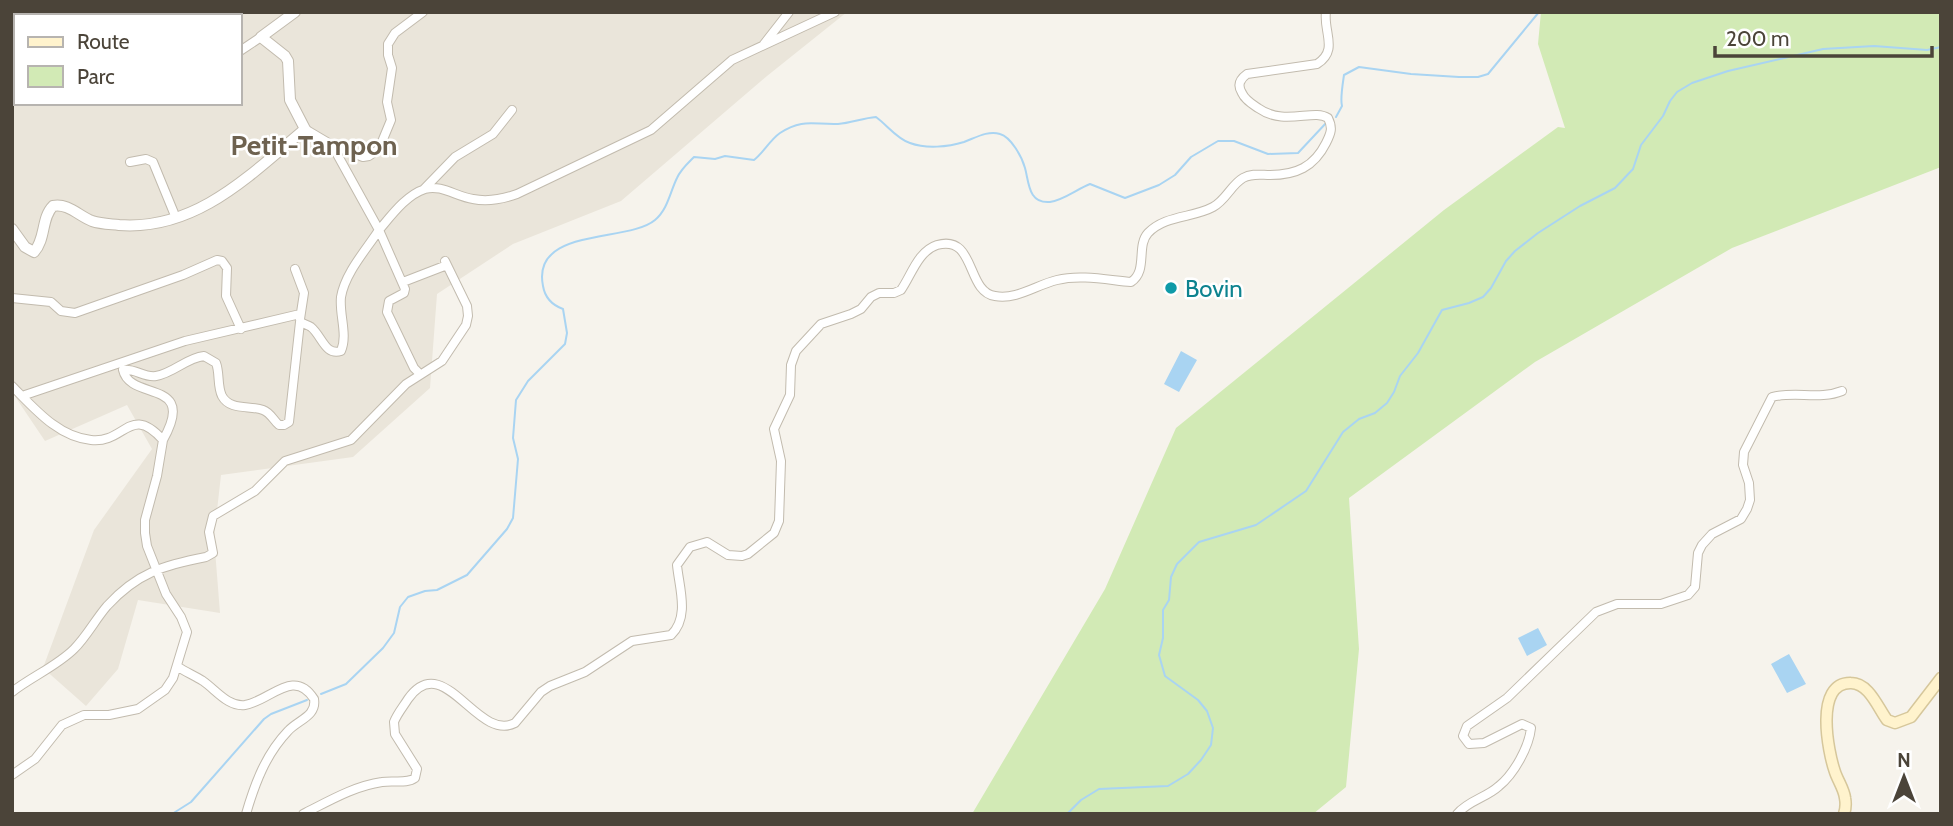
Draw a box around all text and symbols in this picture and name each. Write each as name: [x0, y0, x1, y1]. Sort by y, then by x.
legend: [14, 14, 242, 105]
scale bar: [1715, 14, 1932, 58]
text: 200 m: [1726, 26, 1789, 51]
text: Route: [77, 29, 130, 54]
text: Parc: [77, 64, 115, 89]
district label: Petit-Tampon: [230, 128, 398, 162]
place label: Bovin: [1185, 274, 1243, 303]
marker: Bovin: [1163, 280, 1179, 296]
north arrow: [1869, 742, 1939, 812]
text: N: [1897, 749, 1911, 772]

